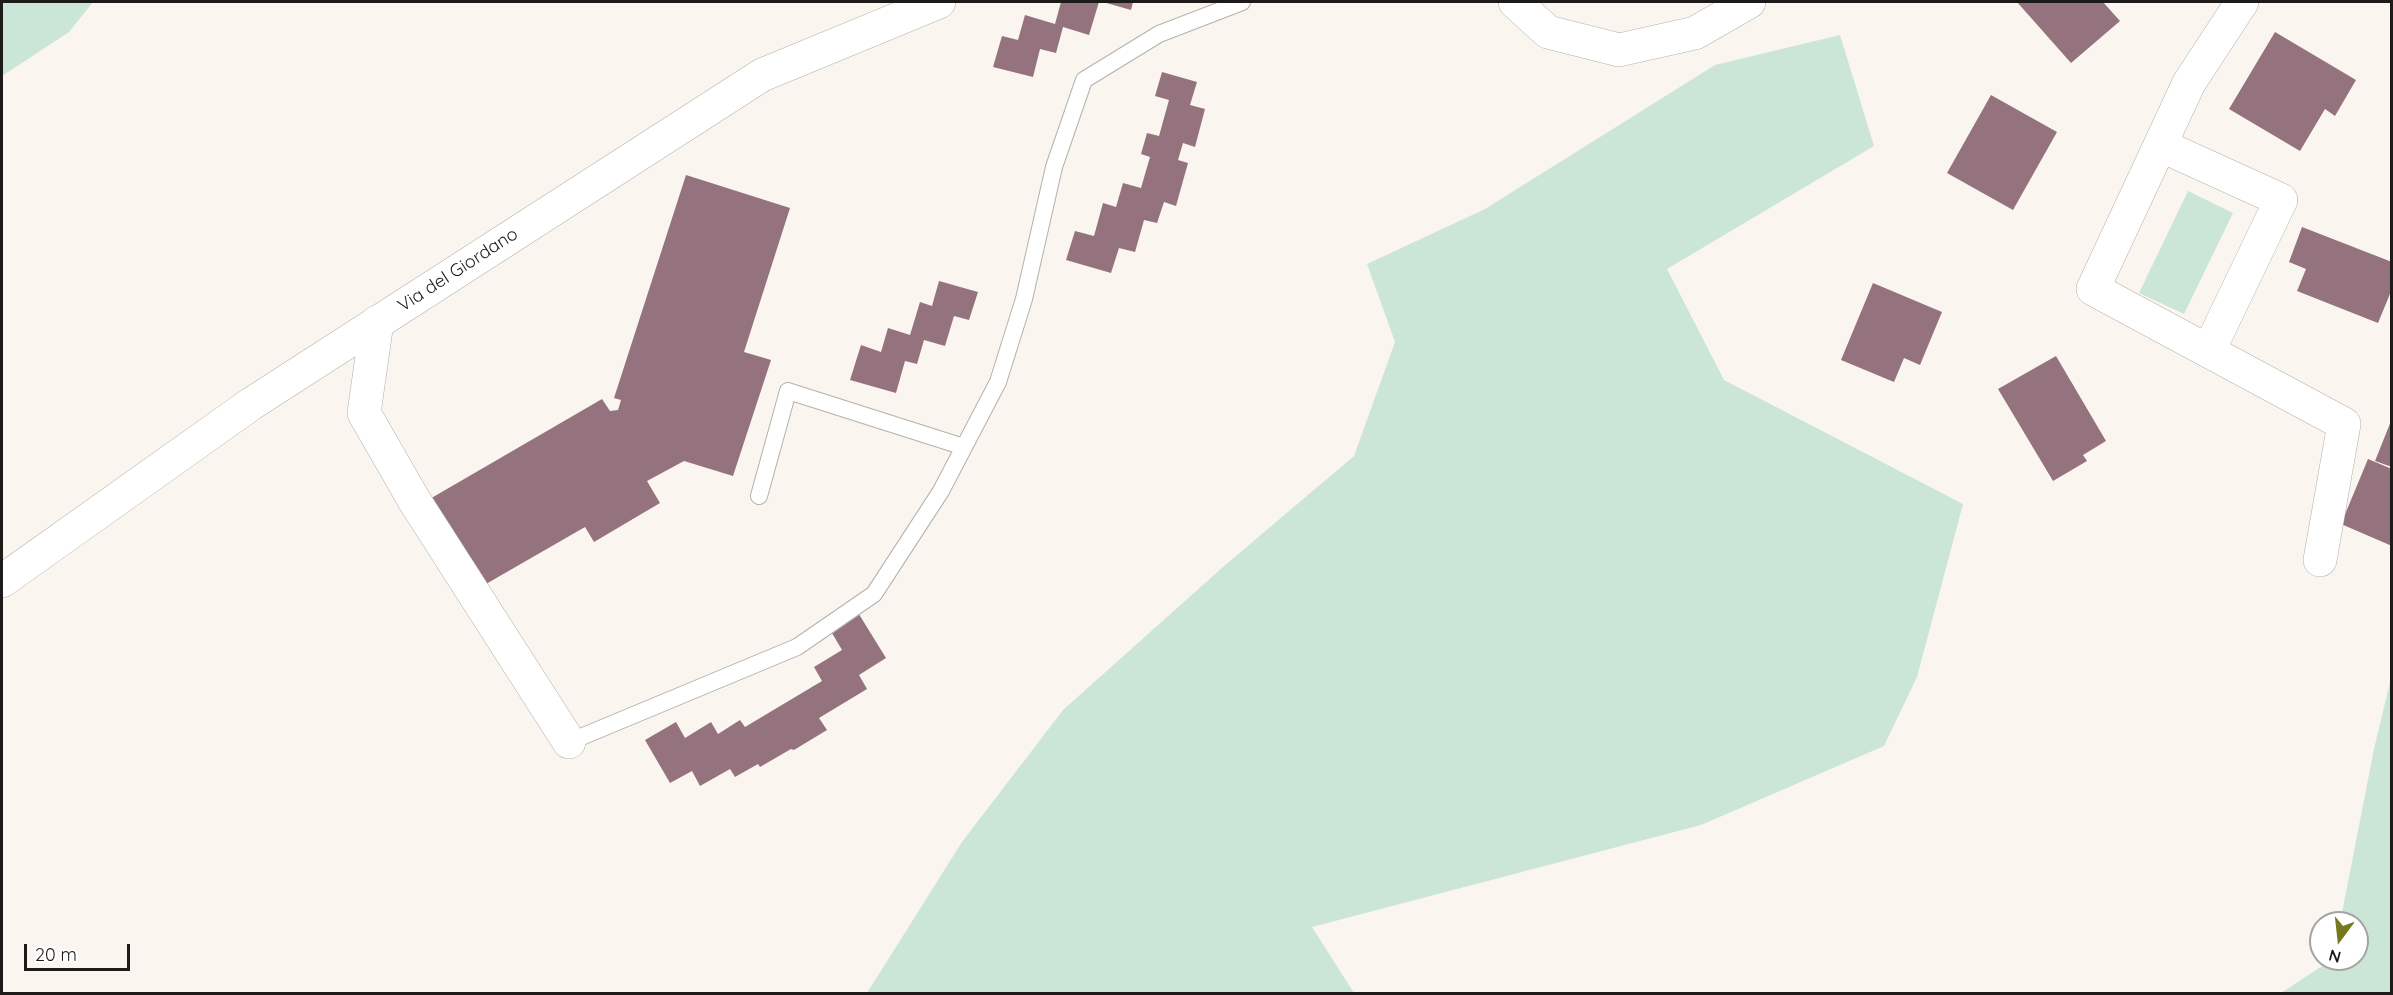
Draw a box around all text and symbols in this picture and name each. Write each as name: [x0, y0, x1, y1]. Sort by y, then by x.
street label: Via del Giordano: [394, 223, 522, 317]
north arrow: [2309, 911, 2369, 971]
scale bar: [27, 932, 134, 970]
text: 20 m: [35, 943, 77, 966]
text: N: [2327, 945, 2343, 968]

